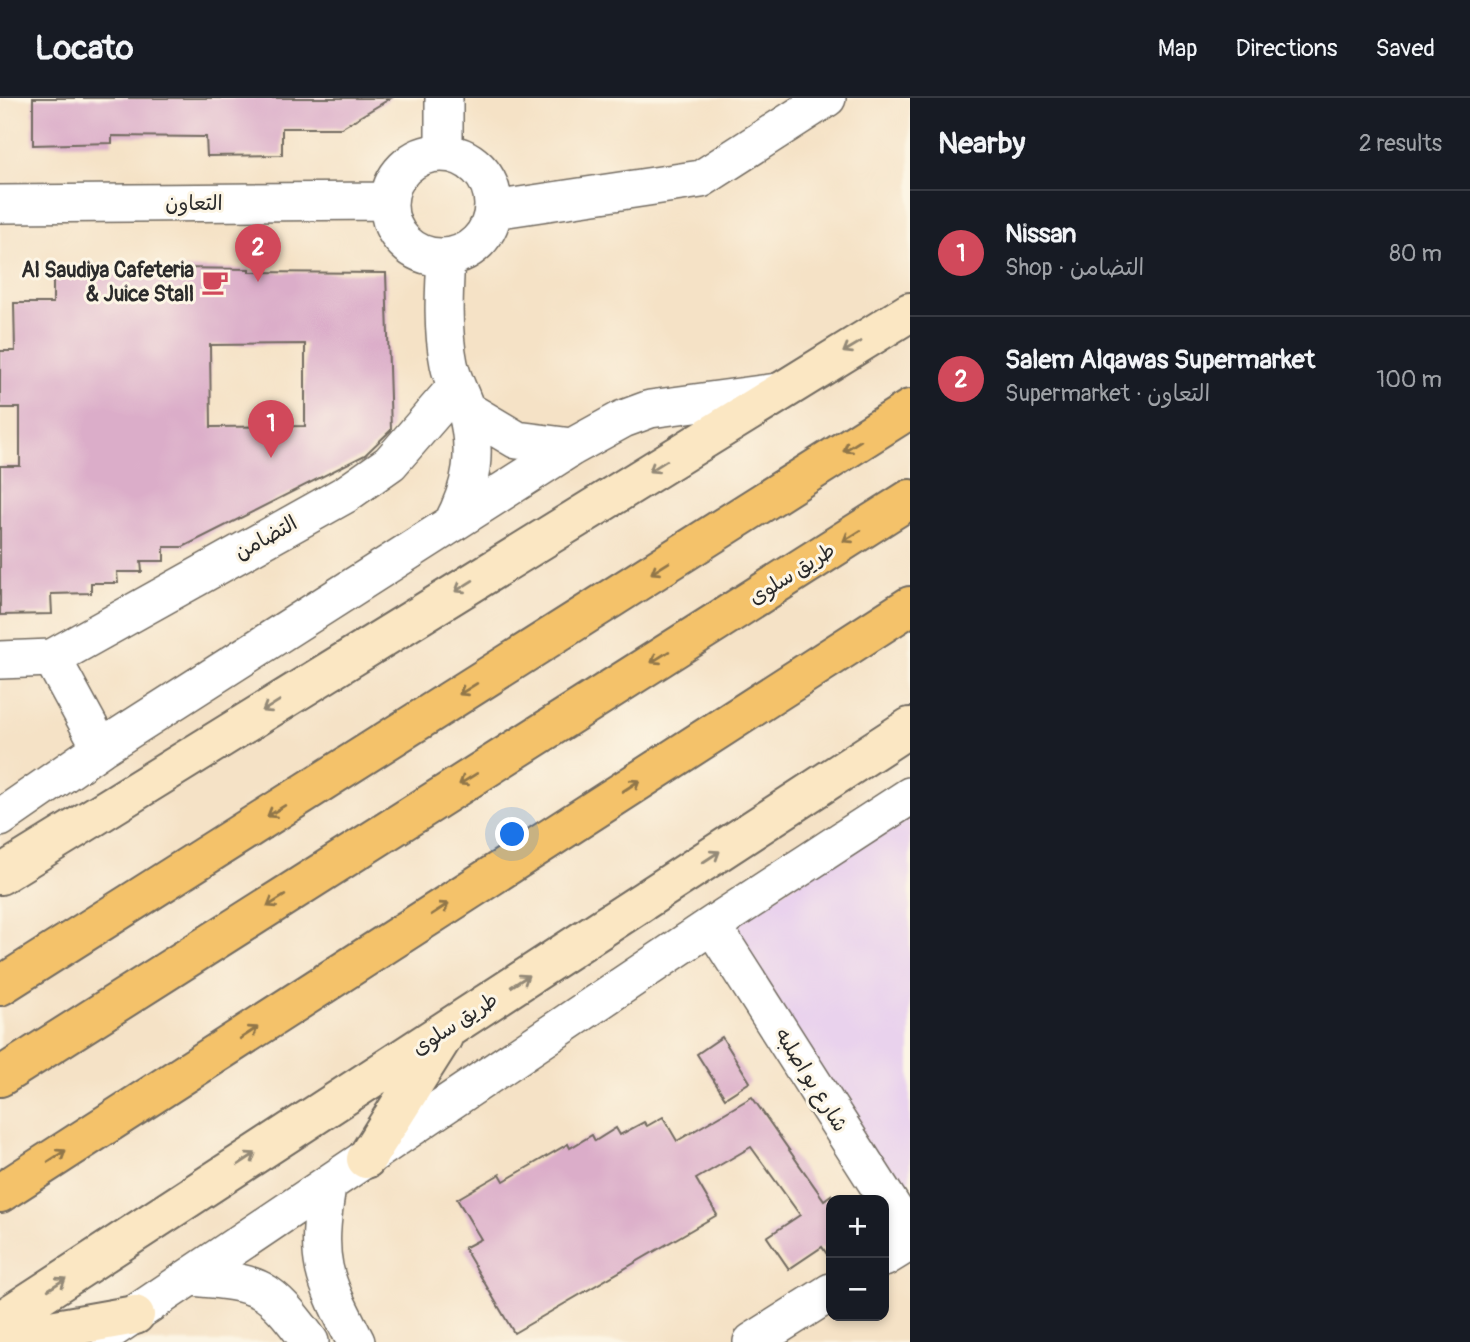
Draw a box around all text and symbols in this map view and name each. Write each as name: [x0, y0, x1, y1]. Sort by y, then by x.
text: Locato: [35, 28, 133, 69]
text: Map: [1158, 34, 1198, 63]
text: Directions: [1236, 34, 1337, 63]
text: Saved: [1375, 34, 1435, 63]
text: Nearby: [938, 125, 1025, 162]
text: 2 results: [1359, 129, 1442, 158]
street label: التعاون: [165, 190, 223, 217]
text: Nissan: [1005, 218, 1076, 250]
pin: 2: [235, 224, 281, 282]
text: 1: [957, 239, 966, 268]
text: 80 m: [1389, 239, 1442, 268]
text: Shop · التضامن: [1005, 253, 1144, 282]
place label: Al Saudiya Cafeteria & Juice Stall: [21, 257, 194, 308]
cafe icon: Al Saudiya Cafeteria & Juice Stall: [200, 267, 230, 297]
one-way arrow: [842, 340, 862, 354]
text: Salem Alqawas Supermarket: [1005, 344, 1315, 376]
text: 2: [955, 365, 967, 394]
text: 100 m: [1376, 365, 1442, 394]
text: Supermarket · التعاون: [1005, 379, 1210, 408]
pin: 1: [248, 400, 294, 458]
one-way arrow: [843, 439, 863, 453]
one-way arrow: [648, 460, 668, 474]
street label: التضامن: [230, 510, 302, 566]
one-way arrow: [843, 529, 863, 543]
street label: طريق سلوى: [744, 537, 840, 611]
one-way arrow: [651, 561, 671, 575]
one-way arrow: [455, 580, 475, 594]
one-way arrow: [651, 651, 671, 665]
one-way arrow: [459, 682, 478, 697]
one-way arrow: [262, 700, 282, 714]
one-way arrow: [459, 773, 479, 787]
one-way arrow: [621, 779, 640, 794]
one-way arrow: [266, 805, 286, 819]
your location: [495, 817, 529, 851]
one-way arrow: [700, 850, 720, 864]
one-way arrow: [267, 894, 286, 909]
one-way arrow: [429, 902, 449, 916]
one-way arrow: [510, 974, 529, 989]
street label: طريق سلوى: [407, 986, 503, 1062]
street label: شارع بو اصلبه: [768, 1023, 854, 1137]
one-way arrow: [238, 1025, 258, 1039]
one-way arrow: [47, 1149, 67, 1163]
one-way arrow: [237, 1152, 257, 1166]
map controls: [826, 1195, 889, 1321]
button: +: [826, 1195, 889, 1258]
button: −: [826, 1258, 889, 1321]
one-way arrow: [47, 1277, 66, 1291]

